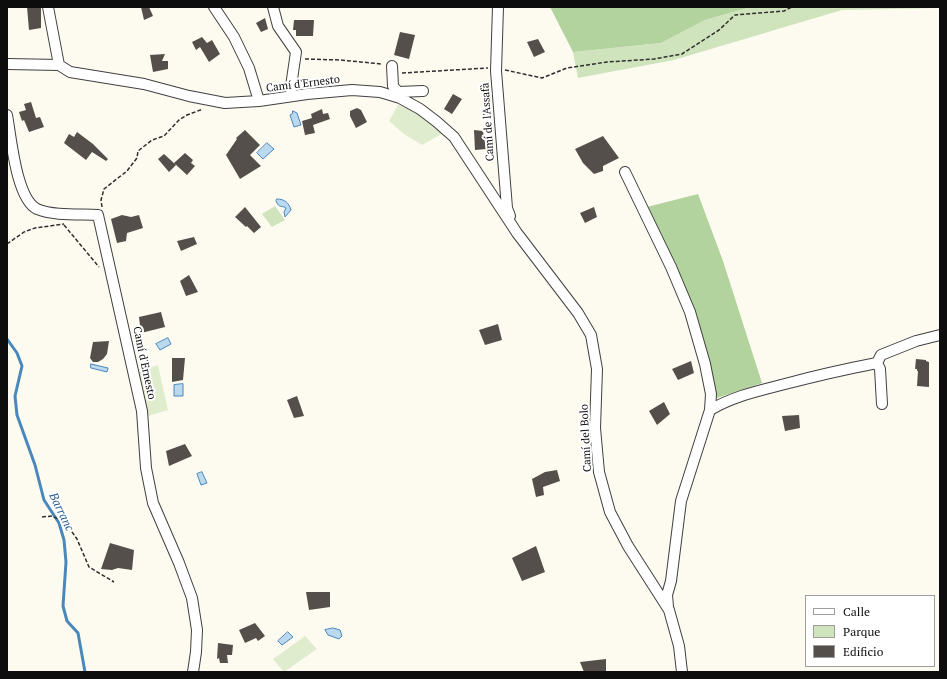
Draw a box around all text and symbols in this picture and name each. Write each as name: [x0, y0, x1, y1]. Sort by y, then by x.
street label: Camí d'Ernesto: [265, 73, 341, 95]
street label: Camí de l'Assafà: [479, 82, 497, 162]
street label: Camí d'Ernesto: [130, 325, 158, 401]
street label: Camí del Bolo: [578, 404, 594, 472]
water label: Barranc: [46, 490, 76, 534]
legend: [805, 595, 935, 667]
text: Calle: [843, 604, 870, 619]
text: Parque: [843, 624, 880, 639]
text: Edificio: [843, 644, 883, 659]

